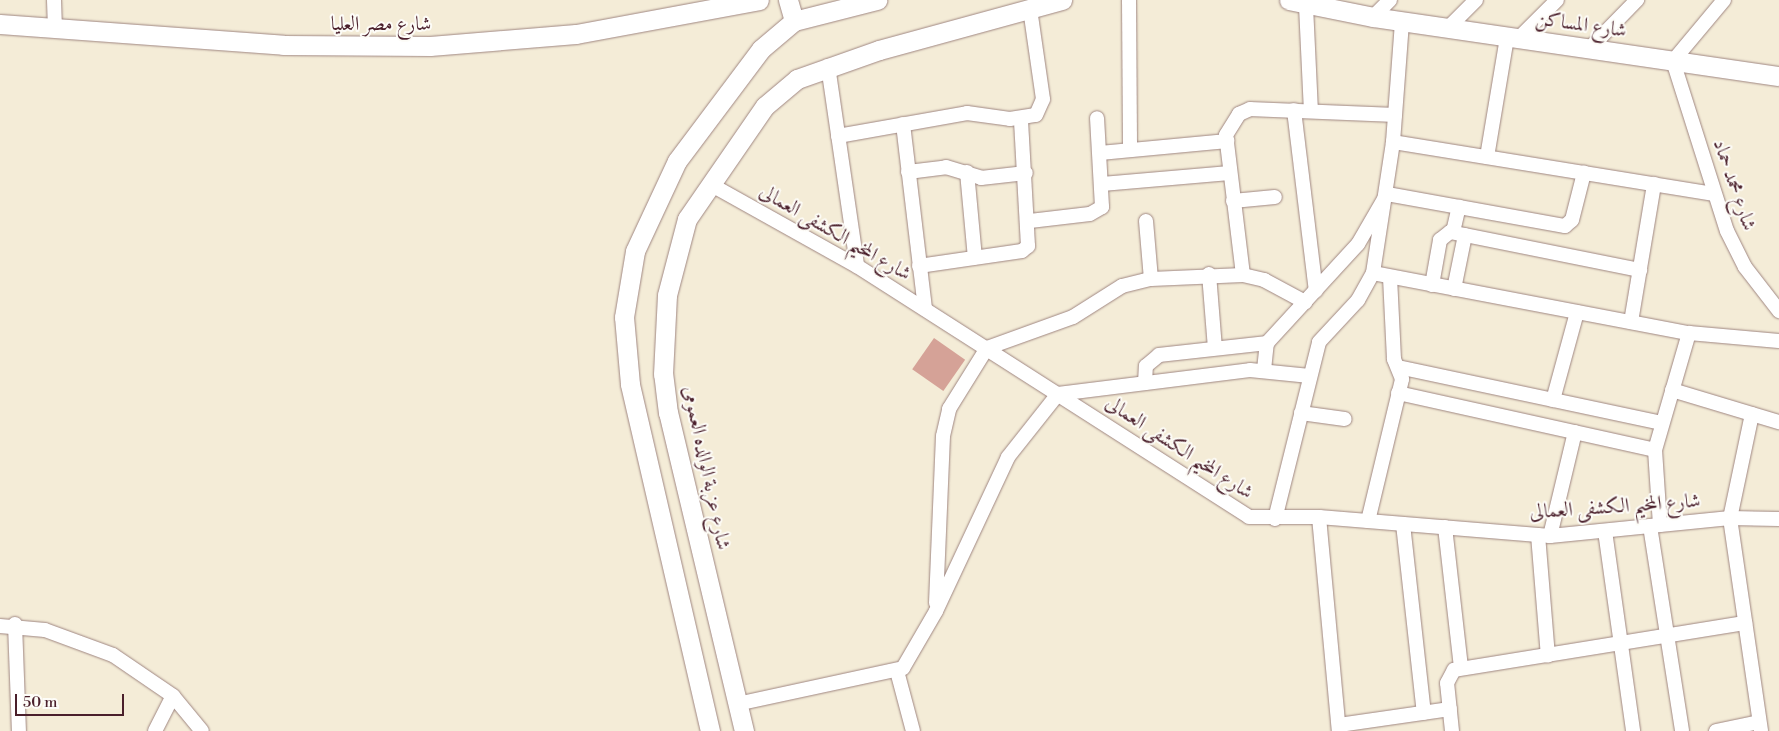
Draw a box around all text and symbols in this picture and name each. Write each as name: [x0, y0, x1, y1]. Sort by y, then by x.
street label: شارع المساكن: [1534, 7, 1628, 43]
street label: شارع مصر العليا: [331, 12, 431, 36]
street label: شارع محمد حماد: [1707, 136, 1761, 234]
street label: شارع المخيم الكشفى العمالى: [755, 180, 915, 286]
street label: شارع عزبة الوالده العمومى: [677, 384, 735, 552]
street label: شارع المخيم الكشفى العمالى: [1101, 391, 1257, 505]
street label: شارع المخيم الكشفى العمالى: [1529, 489, 1701, 525]
scale bar: [18, 684, 126, 716]
text: 50 m: [23, 693, 57, 712]

